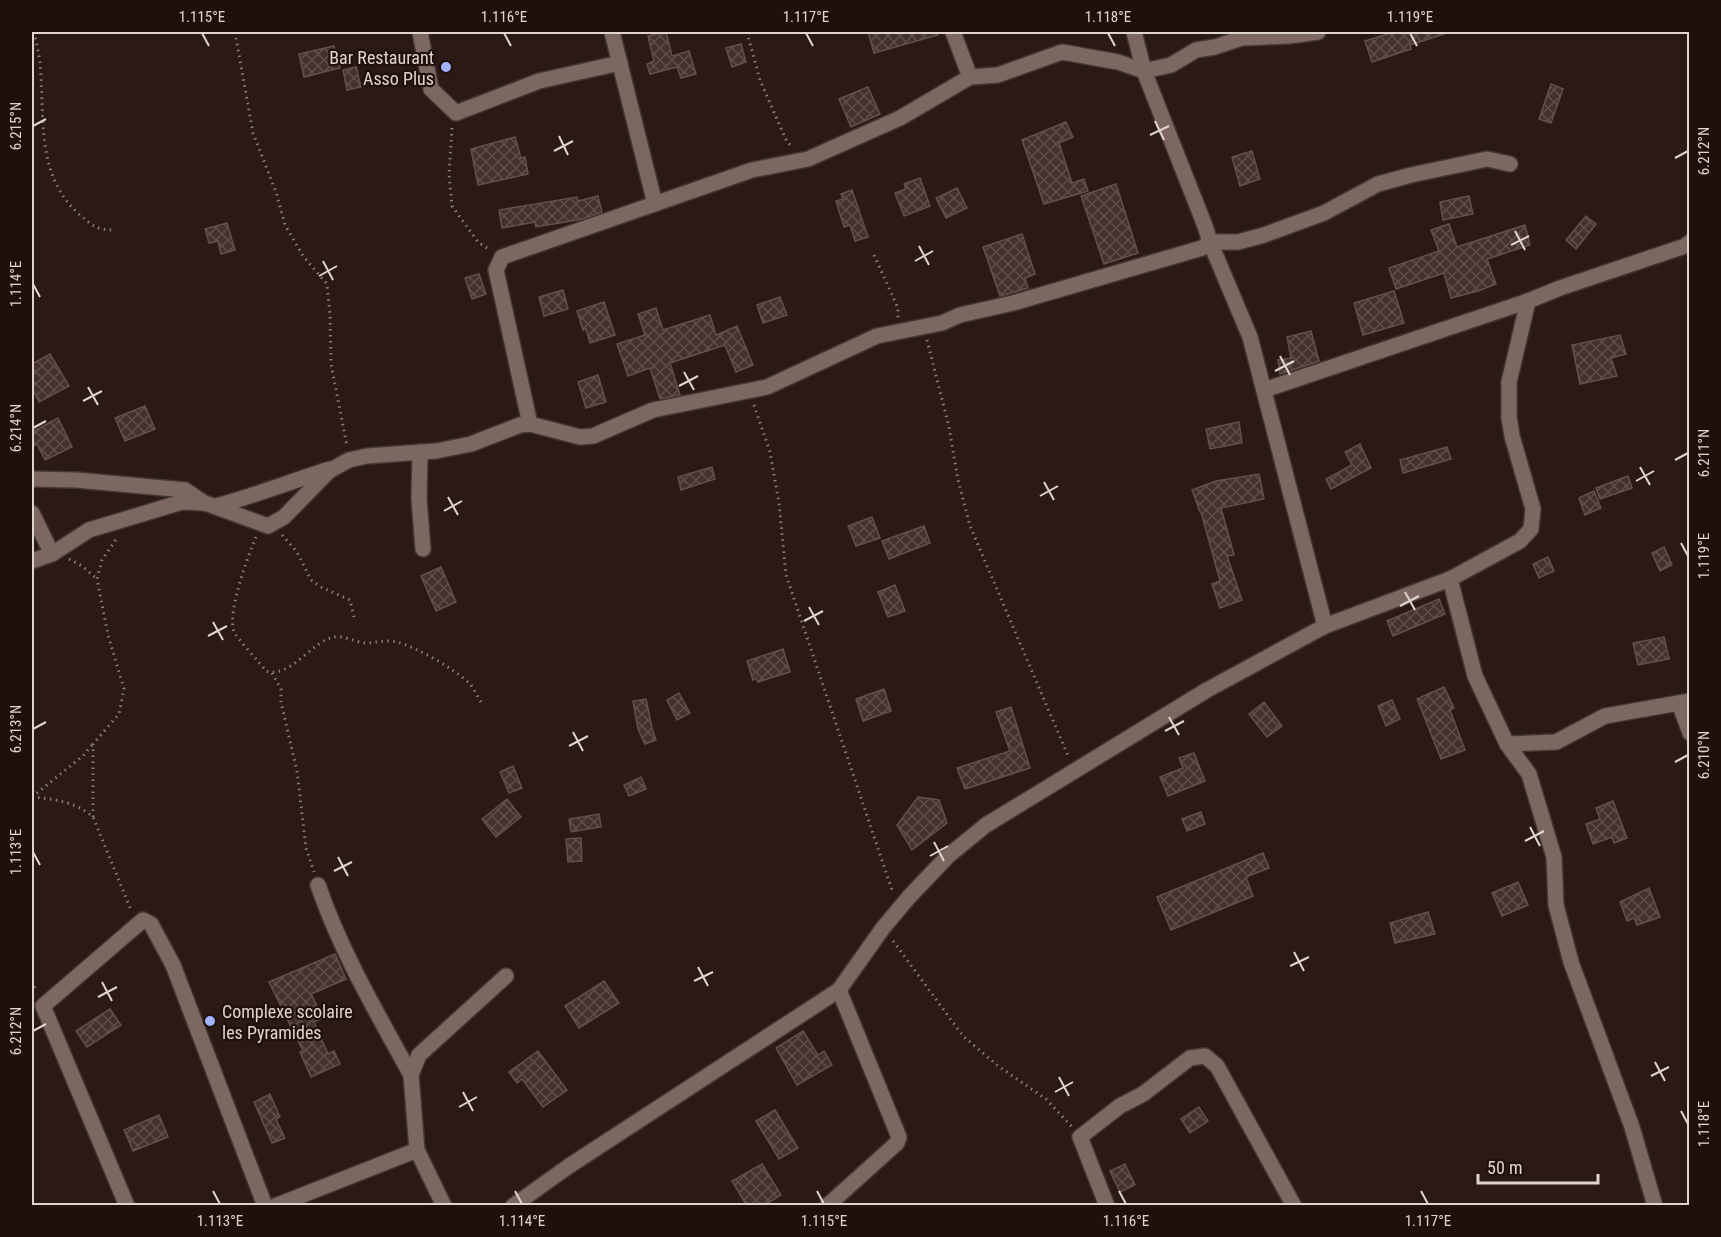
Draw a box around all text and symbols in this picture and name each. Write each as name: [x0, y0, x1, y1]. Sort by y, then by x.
text: 1.115°E: [179, 8, 225, 26]
text: 1.116°E: [481, 8, 527, 26]
text: 1.117°E: [783, 8, 829, 26]
text: 1.118°E: [1085, 8, 1131, 26]
text: 1.119°E: [1387, 8, 1433, 26]
place label: Bar Restaurant Asso Plus: [329, 47, 434, 89]
marker: Bar Restaurant Asso Plus: [439, 60, 453, 74]
text: 6.215°N: [7, 102, 25, 150]
text: 6.212°N: [1695, 127, 1713, 175]
text: 1.114°E: [7, 261, 25, 307]
text: 6.214°N: [7, 404, 25, 452]
text: 6.211°N: [1695, 429, 1713, 477]
text: 1.119°E: [1695, 533, 1713, 579]
text: 6.213°N: [7, 705, 25, 753]
text: 6.210°N: [1695, 731, 1713, 779]
text: 1.113°E: [7, 829, 25, 875]
place label: Complexe scolaire les Pyramides: [222, 1001, 353, 1043]
text: 6.212°N: [7, 1007, 25, 1055]
marker: Complexe scolaire les Pyramides: [203, 1014, 217, 1028]
text: 1.118°E: [1695, 1101, 1713, 1147]
scale bar: [1478, 1147, 1598, 1185]
text: 50 m: [1487, 1157, 1522, 1178]
text: 1.113°E: [197, 1212, 243, 1230]
text: 1.114°E: [499, 1212, 545, 1230]
text: 1.115°E: [801, 1212, 847, 1230]
text: 1.116°E: [1103, 1212, 1149, 1230]
text: 1.117°E: [1405, 1212, 1451, 1230]

